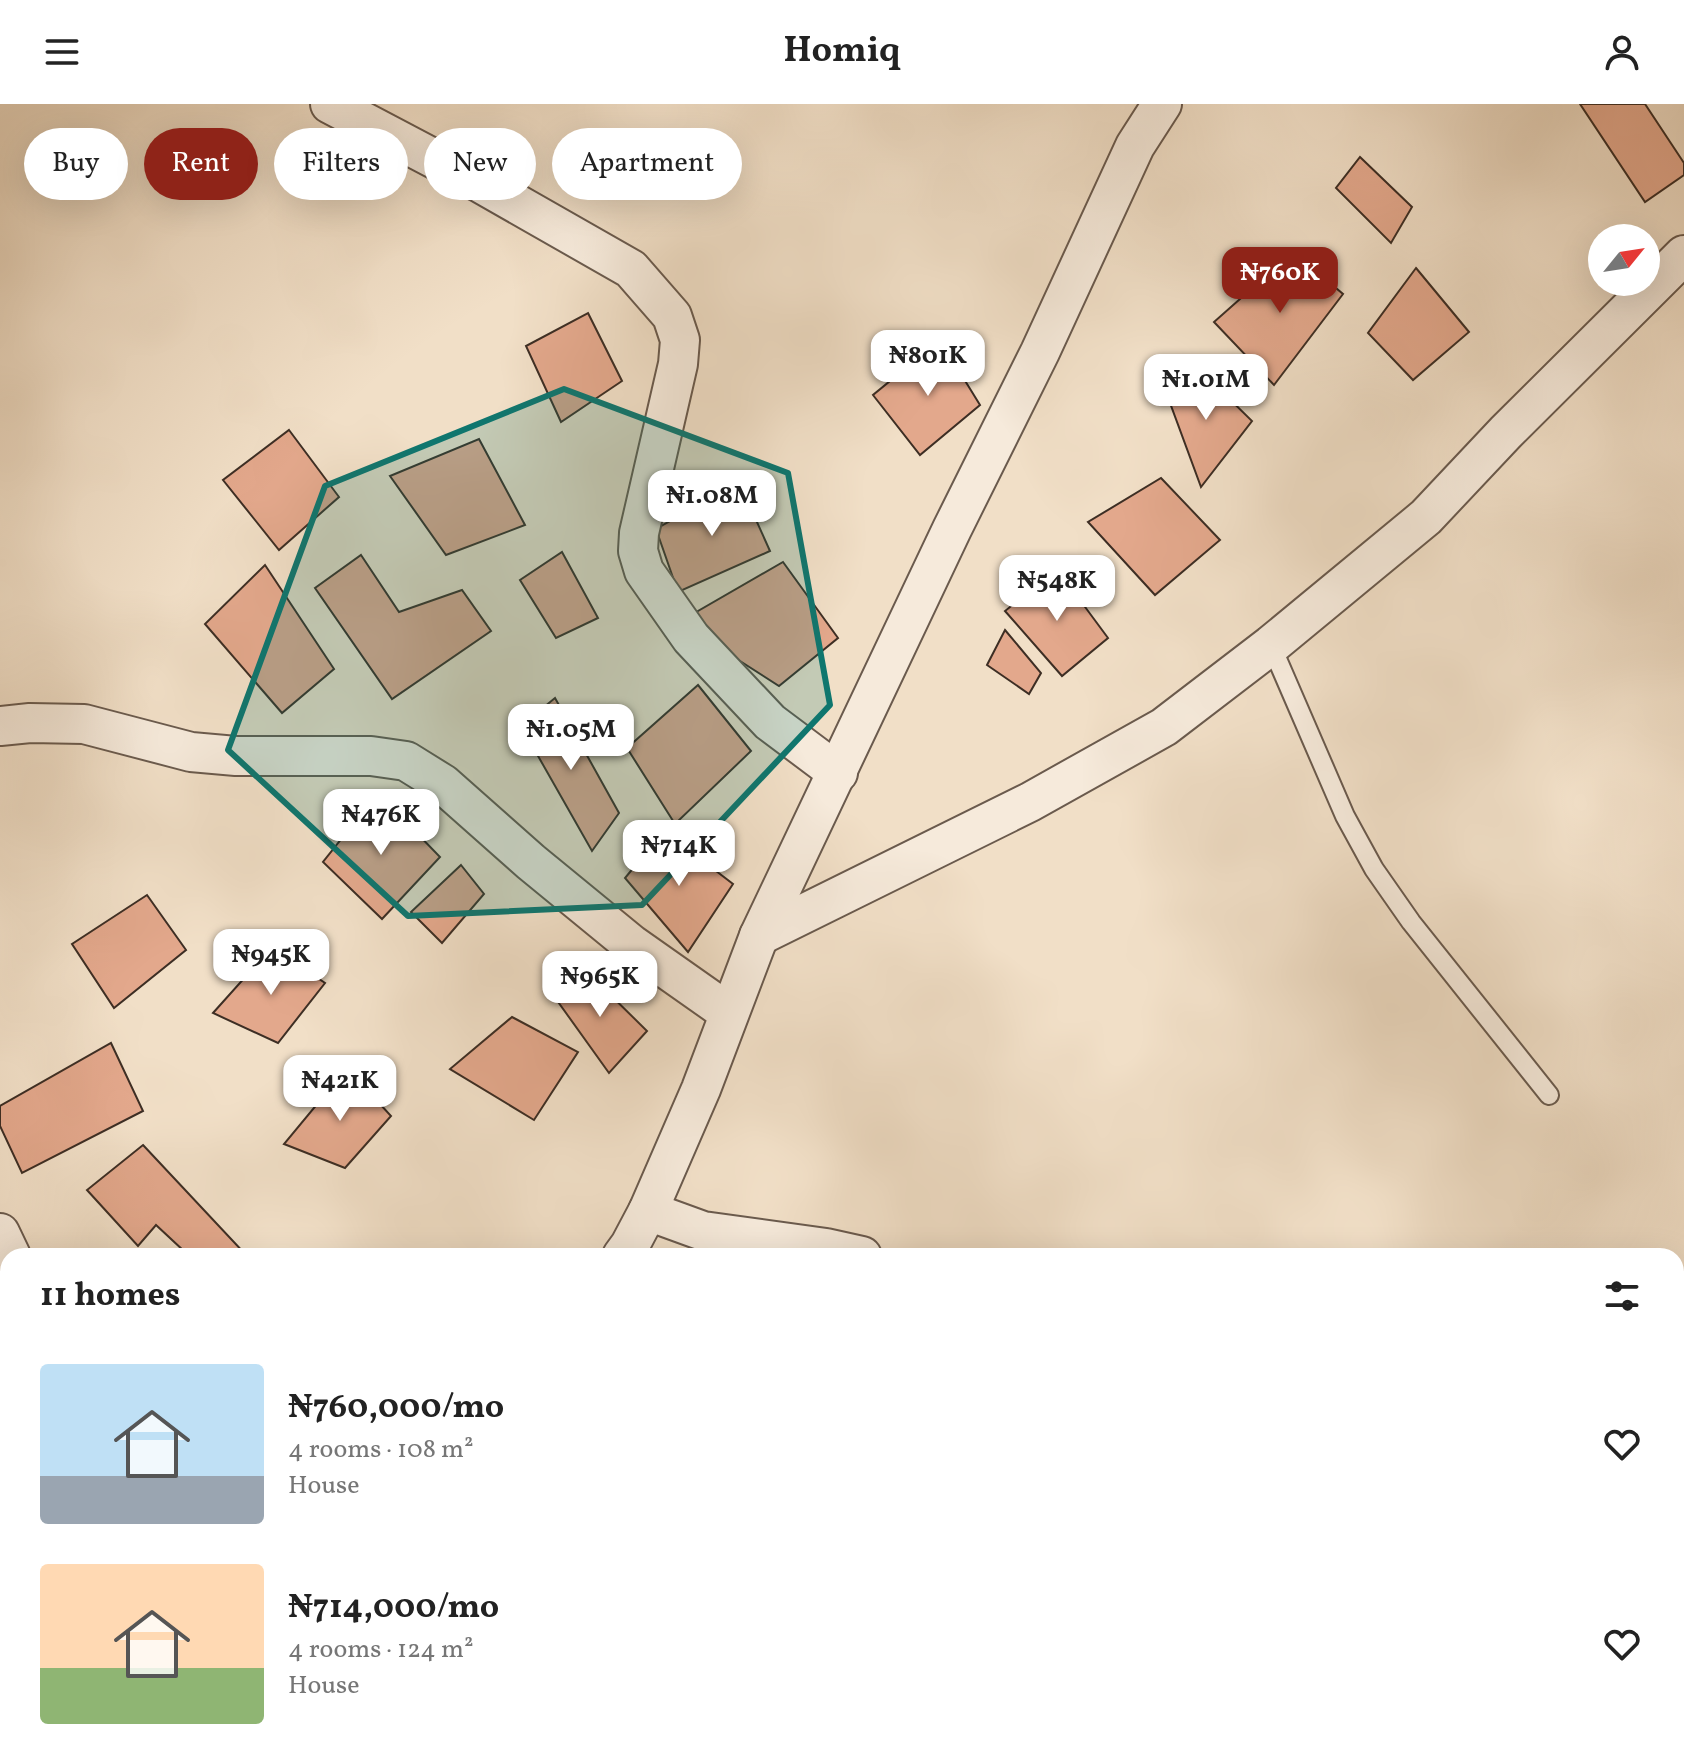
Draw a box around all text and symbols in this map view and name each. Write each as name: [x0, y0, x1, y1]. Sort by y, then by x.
text: Homiq: [784, 27, 900, 77]
icon: menu: [40, 30, 84, 74]
icon: person: [1600, 30, 1644, 74]
chip: Buy: [24, 128, 128, 200]
chip: Rent: [144, 128, 258, 200]
chip: Filters: [274, 128, 408, 200]
chip: New: [424, 128, 536, 200]
chip: Apartment: [552, 128, 742, 200]
north arrow: [1588, 224, 1660, 296]
map controls: [1588, 224, 1660, 296]
pin: ₦760K: [1224, 247, 1336, 315]
text: ₦760K: [1240, 255, 1320, 291]
pin: ₦801K: [872, 330, 984, 398]
text: ₦801K: [889, 338, 967, 374]
pin: ₦1.01M: [1141, 354, 1271, 422]
text: ₦1.01M: [1162, 362, 1250, 398]
pin: ₦1.08M: [647, 470, 777, 538]
text: ₦1.08M: [666, 478, 758, 514]
pin: ₦548K: [1001, 555, 1113, 623]
text: ₦548K: [1017, 563, 1097, 599]
pin: ₦1.05M: [506, 704, 636, 772]
text: ₦1.05M: [526, 712, 616, 748]
pin: ₦476K: [325, 789, 437, 857]
text: ₦476K: [341, 797, 421, 833]
pin: ₦714K: [623, 820, 735, 888]
text: ₦714K: [641, 828, 717, 864]
pin: ₦945K: [215, 929, 327, 997]
text: ₦945K: [231, 937, 311, 973]
pin: ₦965K: [544, 951, 656, 1019]
text: ₦965K: [560, 959, 640, 995]
pin: ₦421K: [284, 1055, 396, 1123]
text: ₦421K: [301, 1063, 379, 1099]
text: 11 homes: [40, 1273, 180, 1320]
icon: filters: [1600, 1274, 1644, 1318]
text: ₦760,000/mo: [288, 1385, 504, 1432]
icon: home: [104, 1396, 200, 1492]
icon: heart: [1600, 1422, 1644, 1466]
text: 4 rooms · 108 m²: [288, 1432, 474, 1468]
text: House: [288, 1468, 360, 1504]
text: ₦714,000/mo: [288, 1585, 499, 1632]
icon: home: [104, 1596, 200, 1692]
icon: heart: [1600, 1622, 1644, 1666]
text: 4 rooms · 124 m²: [288, 1632, 474, 1668]
text: House: [288, 1668, 360, 1704]

